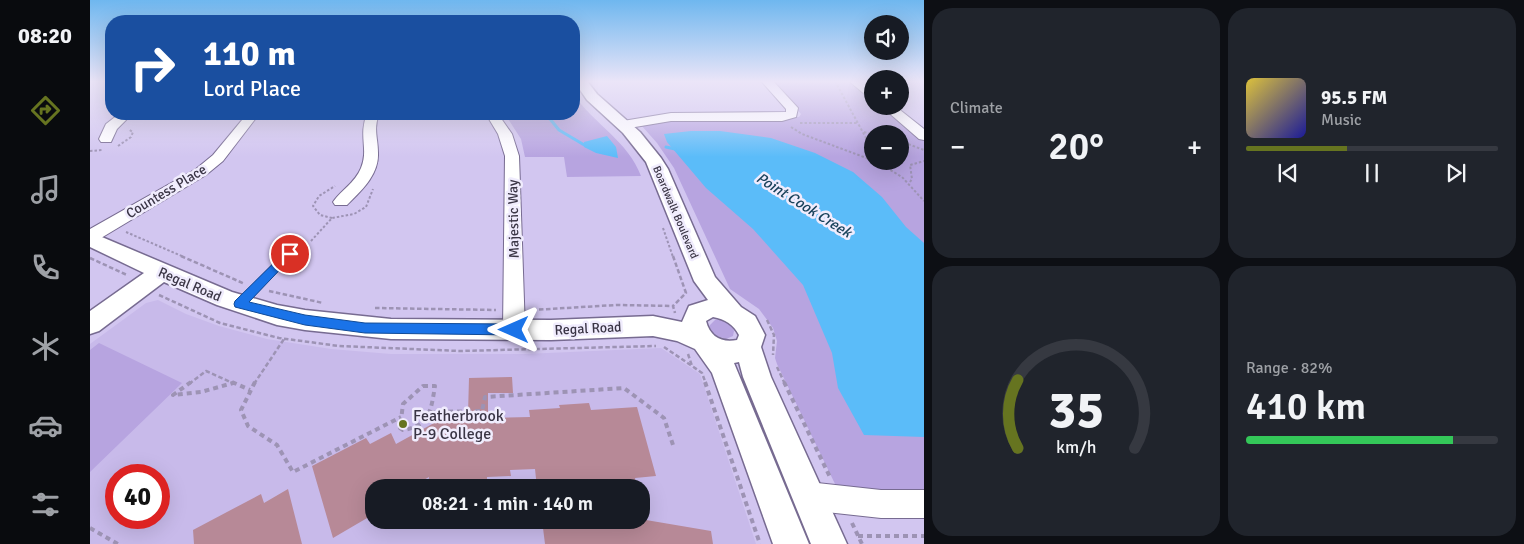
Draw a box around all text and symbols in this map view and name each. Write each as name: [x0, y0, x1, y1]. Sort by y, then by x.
map controls: [864, 15, 909, 170]
button: sound: [864, 15, 909, 60]
text: 08:20: [18, 22, 72, 49]
text: 110 m: [203, 32, 296, 75]
icon: right: [120, 35, 185, 100]
button: +: [864, 70, 909, 115]
text: Lord Place: [203, 75, 301, 102]
text: 95.5 FM: [1321, 86, 1387, 110]
icon: directions: [28, 93, 63, 128]
text: Climate: [950, 98, 1003, 118]
text: Music: [1321, 110, 1362, 130]
text: 20°: [1048, 123, 1104, 170]
button: −: [864, 125, 909, 170]
text: −: [950, 130, 965, 164]
text: +: [1187, 130, 1202, 164]
icon: previous: [1274, 159, 1302, 187]
icon: pause: [1358, 159, 1386, 187]
icon: next: [1442, 159, 1470, 187]
street label: Countess Place: [123, 161, 210, 222]
street label: Boardwalk Boulevard: [650, 164, 701, 261]
water label: Point Cook Creek: [753, 169, 856, 242]
icon: music: [28, 172, 63, 207]
street label: Majestic Way: [504, 179, 523, 259]
pin: [269, 233, 311, 275]
icon: arrive: [276, 240, 304, 268]
icon: phone: [28, 250, 63, 285]
street label: Regal Road: [156, 264, 224, 305]
position arrow: [487, 303, 539, 355]
street label: Regal Road: [554, 318, 622, 339]
icon: climate: [28, 329, 63, 364]
text: Range · 82%: [1246, 358, 1332, 378]
text: 35: [1048, 378, 1104, 442]
text: 410 km: [1246, 383, 1366, 430]
place label: Featherbrook P-9 College: [413, 406, 504, 444]
icon: car: [28, 408, 63, 443]
marker: Featherbrook P-9 College: [397, 418, 409, 430]
text: km/h: [1056, 436, 1096, 458]
speed limit sign: 40: [105, 464, 170, 529]
icon: filters: [28, 487, 63, 522]
text: 08:21 · 1 min · 140 m: [422, 492, 593, 516]

